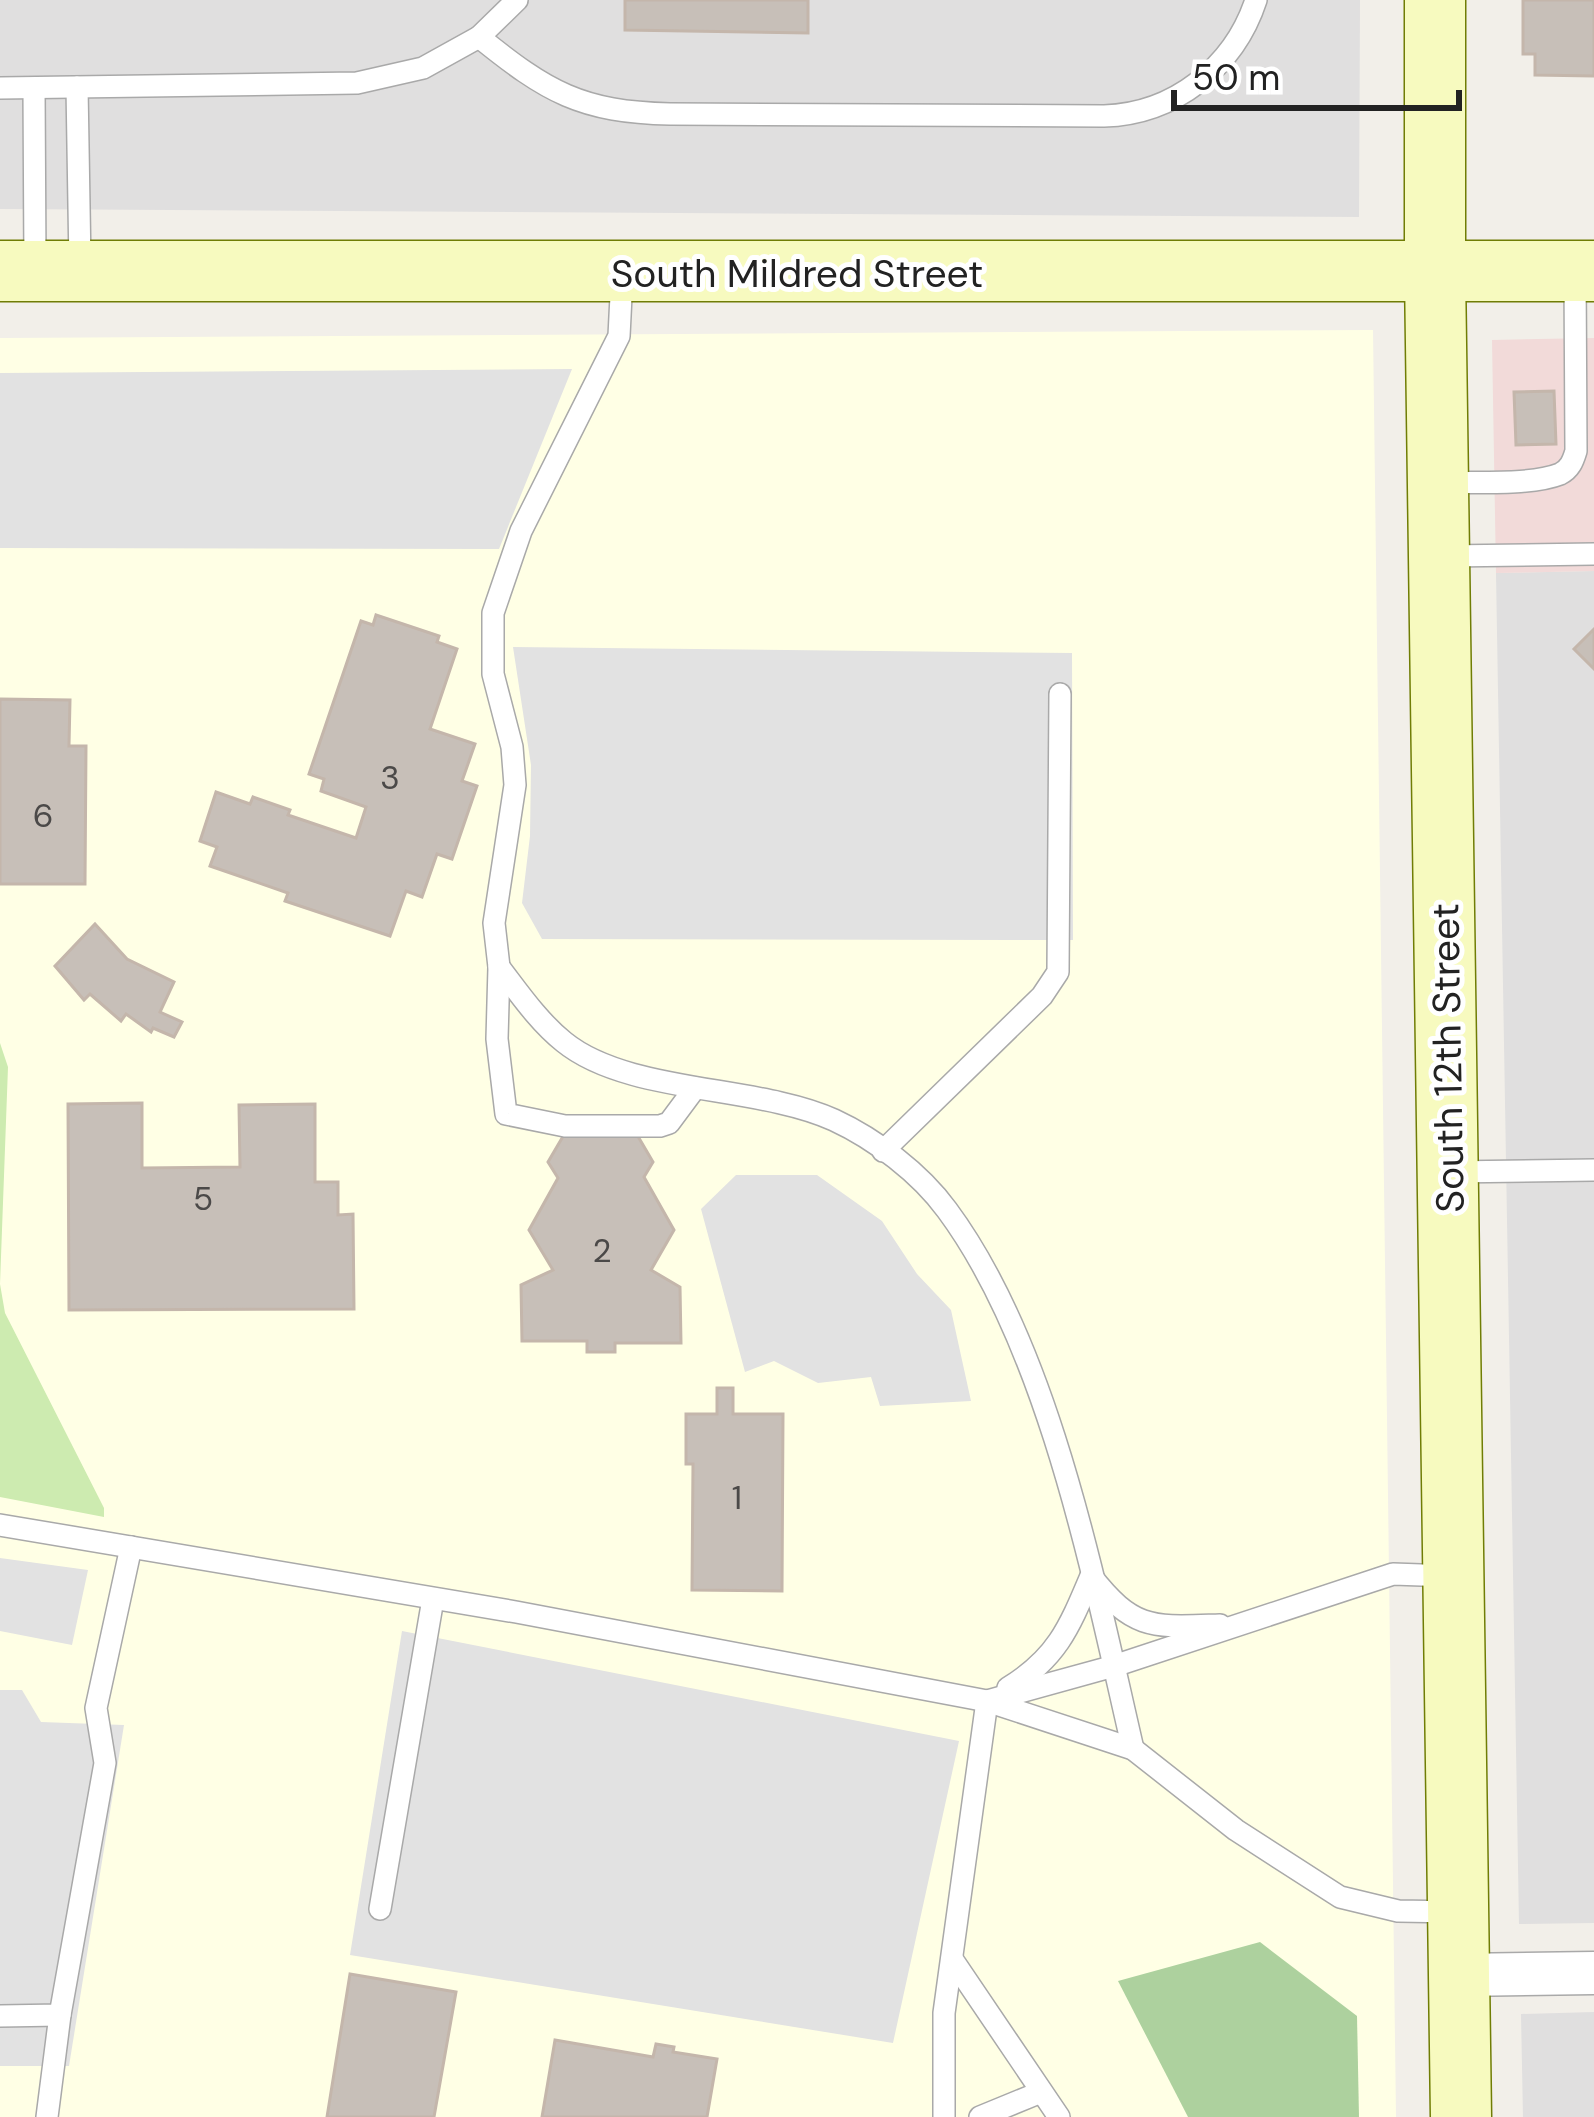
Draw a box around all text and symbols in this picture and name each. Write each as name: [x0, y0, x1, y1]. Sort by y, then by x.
scale bar: [1174, 36, 1459, 110]
text: 50 m: [1192, 54, 1280, 101]
street label: South Mildred Street: [611, 248, 983, 299]
house number: 3: [380, 756, 400, 799]
house number: 6: [33, 794, 53, 837]
street label: South 12th Street: [1419, 903, 1476, 1213]
house number: 5: [193, 1177, 213, 1220]
house number: 2: [592, 1229, 612, 1272]
house number: 1: [732, 1476, 742, 1519]

